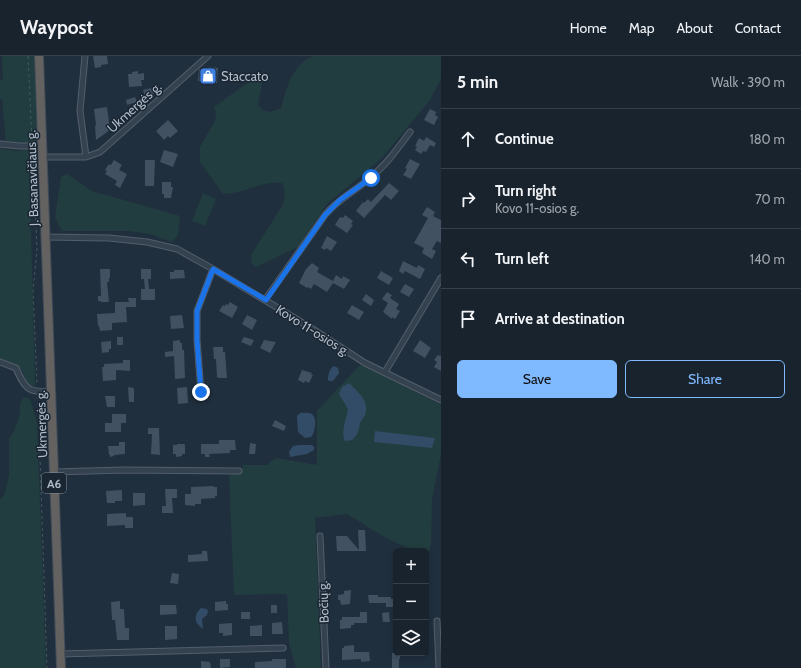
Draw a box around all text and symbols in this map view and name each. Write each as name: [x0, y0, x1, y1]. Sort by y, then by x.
text: Waypost: [20, 16, 93, 39]
text: Home: [570, 19, 607, 37]
text: Map: [629, 19, 654, 37]
text: About: [676, 19, 713, 37]
text: Contact: [735, 19, 781, 37]
shop icon: Staccato: [198, 66, 218, 86]
place label: Staccato: [221, 68, 268, 84]
text: 5 min: [457, 72, 498, 92]
text: Walk · 390 m: [711, 74, 785, 90]
street label: Ukmergės g.: [103, 78, 165, 136]
icon: ahead: [457, 128, 479, 150]
street label: J. Basanavičiaus g.: [22, 129, 42, 227]
text: Continue: [495, 130, 554, 148]
text: 180 m: [749, 131, 785, 147]
route start: [362, 169, 380, 187]
text: Turn right: [495, 182, 556, 200]
icon: right: [457, 188, 479, 210]
text: 70 m: [755, 191, 785, 207]
text: Kovo 11-osios g.: [495, 200, 579, 216]
icon: left: [457, 248, 479, 270]
text: Turn left: [495, 250, 549, 268]
text: 140 m: [750, 251, 785, 267]
street label: Kovo 11-osios g.: [273, 301, 353, 359]
icon: arrive: [457, 308, 479, 330]
text: Arrive at destination: [495, 310, 625, 328]
button: Save: [457, 360, 617, 398]
button: Share: [625, 360, 785, 398]
route end: [192, 383, 210, 401]
street label: Ukmergės g.: [32, 390, 50, 458]
road number: A6: [42, 473, 66, 493]
map controls: [393, 548, 429, 656]
button: +: [393, 548, 429, 584]
street label: Bočių g.: [314, 580, 332, 624]
button: −: [393, 584, 429, 620]
button: layers: [393, 620, 429, 656]

